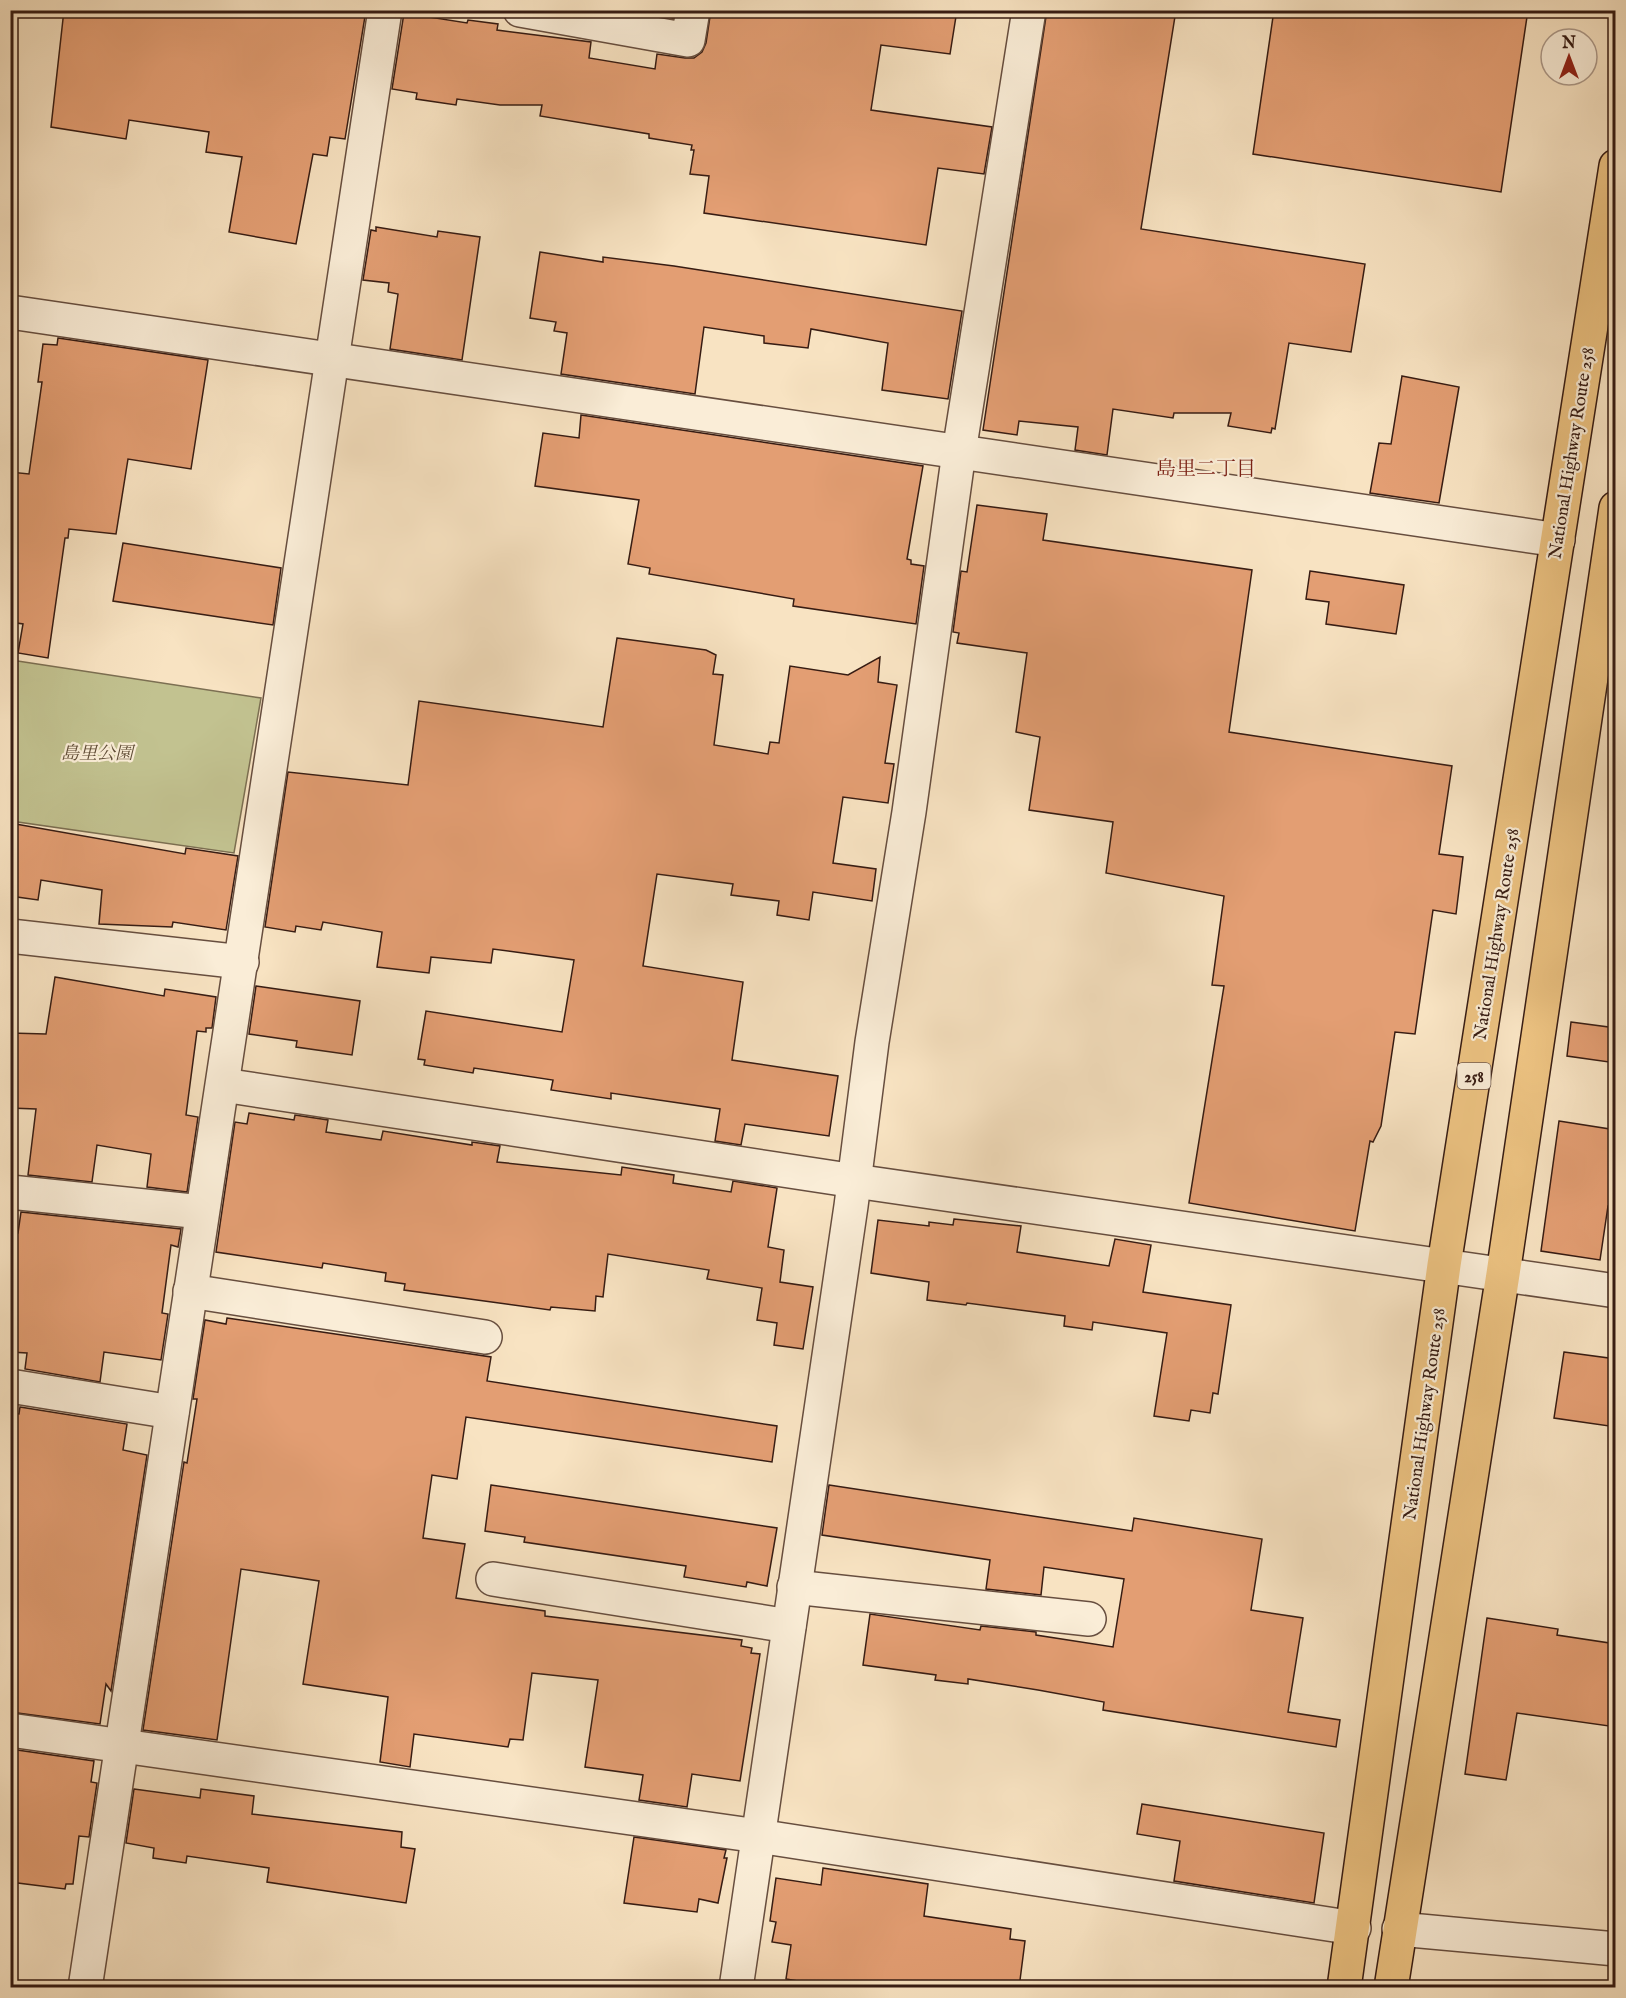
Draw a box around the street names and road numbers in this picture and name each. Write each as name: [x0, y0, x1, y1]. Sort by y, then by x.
street label: National Highway Route 258: [1544, 346, 1601, 561]
street label: National Highway Route 258: [1469, 827, 1526, 1042]
road number: 258: [1458, 1063, 1490, 1089]
street label: National Highway Route 258: [1399, 1307, 1452, 1522]

